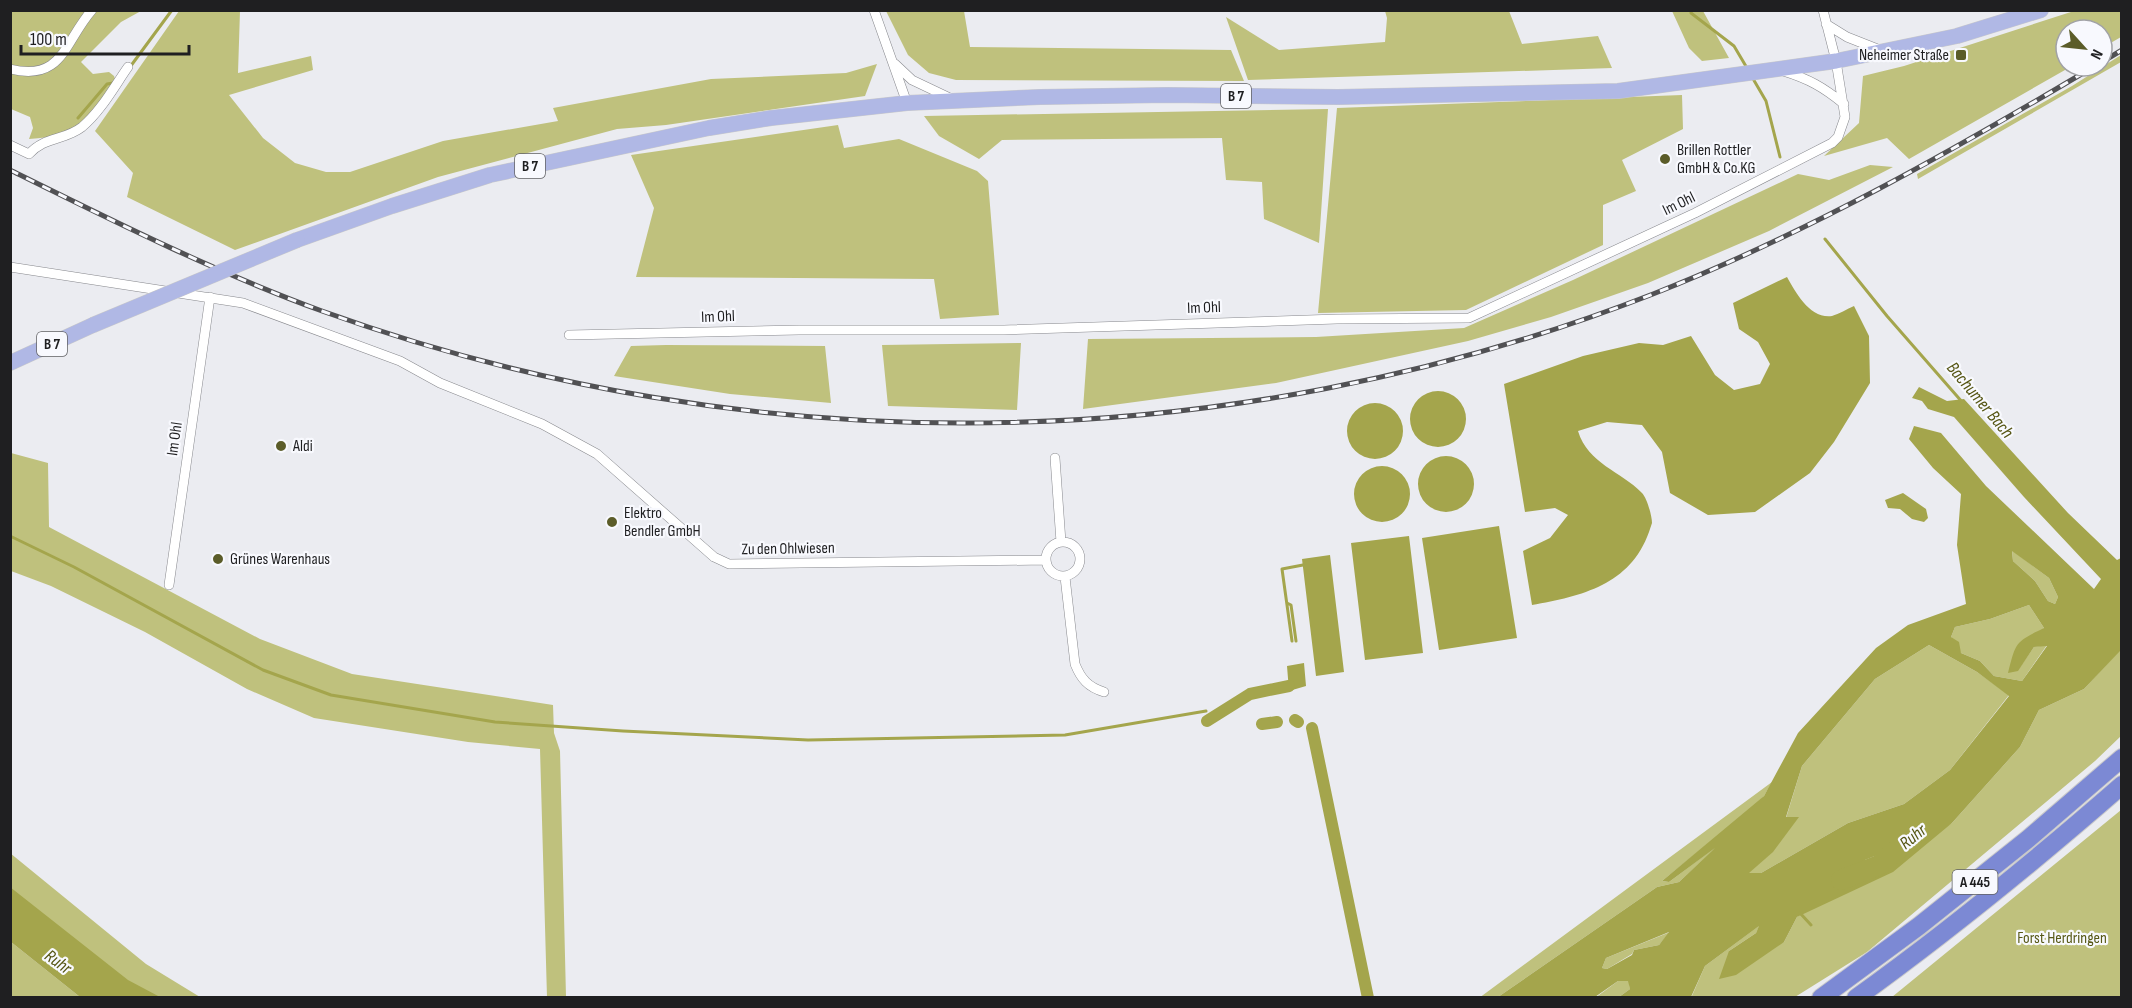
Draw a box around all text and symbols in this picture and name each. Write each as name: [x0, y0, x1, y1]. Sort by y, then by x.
scale bar: [21, 18, 189, 56]
north arrow: [2054, 18, 2114, 78]
text: 100 m: [30, 29, 67, 50]
place label: Neheimer Straße: [1859, 46, 1949, 65]
text: N: [2086, 46, 2106, 62]
marker: Neheimer Straße: [1954, 48, 1968, 62]
road number: B 7: [1221, 84, 1251, 108]
place label: Brillen Rottler GmbH & Co.KG: [1677, 141, 1755, 178]
marker: Brillen Rottler GmbH & Co.KG: [1658, 152, 1672, 166]
road number: B 7: [515, 154, 545, 178]
street label: Im Ohl: [1660, 188, 1698, 220]
street label: Im Ohl: [1187, 298, 1221, 318]
street label: Im Ohl: [701, 307, 735, 327]
road number: B 7: [37, 332, 67, 356]
water label: Bachumer Bach: [1942, 358, 2018, 443]
street label: Im Ohl: [163, 421, 187, 457]
place label: Aldi: [292, 437, 313, 456]
marker: Aldi: [274, 439, 288, 453]
place label: Elektro Bendler GmbH: [624, 504, 701, 541]
marker: Elektro Bendler GmbH: [605, 515, 619, 529]
street label: Zu den Ohlwiesen: [741, 539, 835, 559]
place label: Grünes Warenhaus: [230, 550, 330, 569]
marker: Grünes Warenhaus: [211, 552, 225, 566]
water label: Ruhr: [1895, 819, 1931, 854]
road number: A 445: [1952, 870, 1998, 894]
park label: Forst Herdringen: [2017, 929, 2107, 948]
water label: Ruhr: [40, 945, 76, 979]

